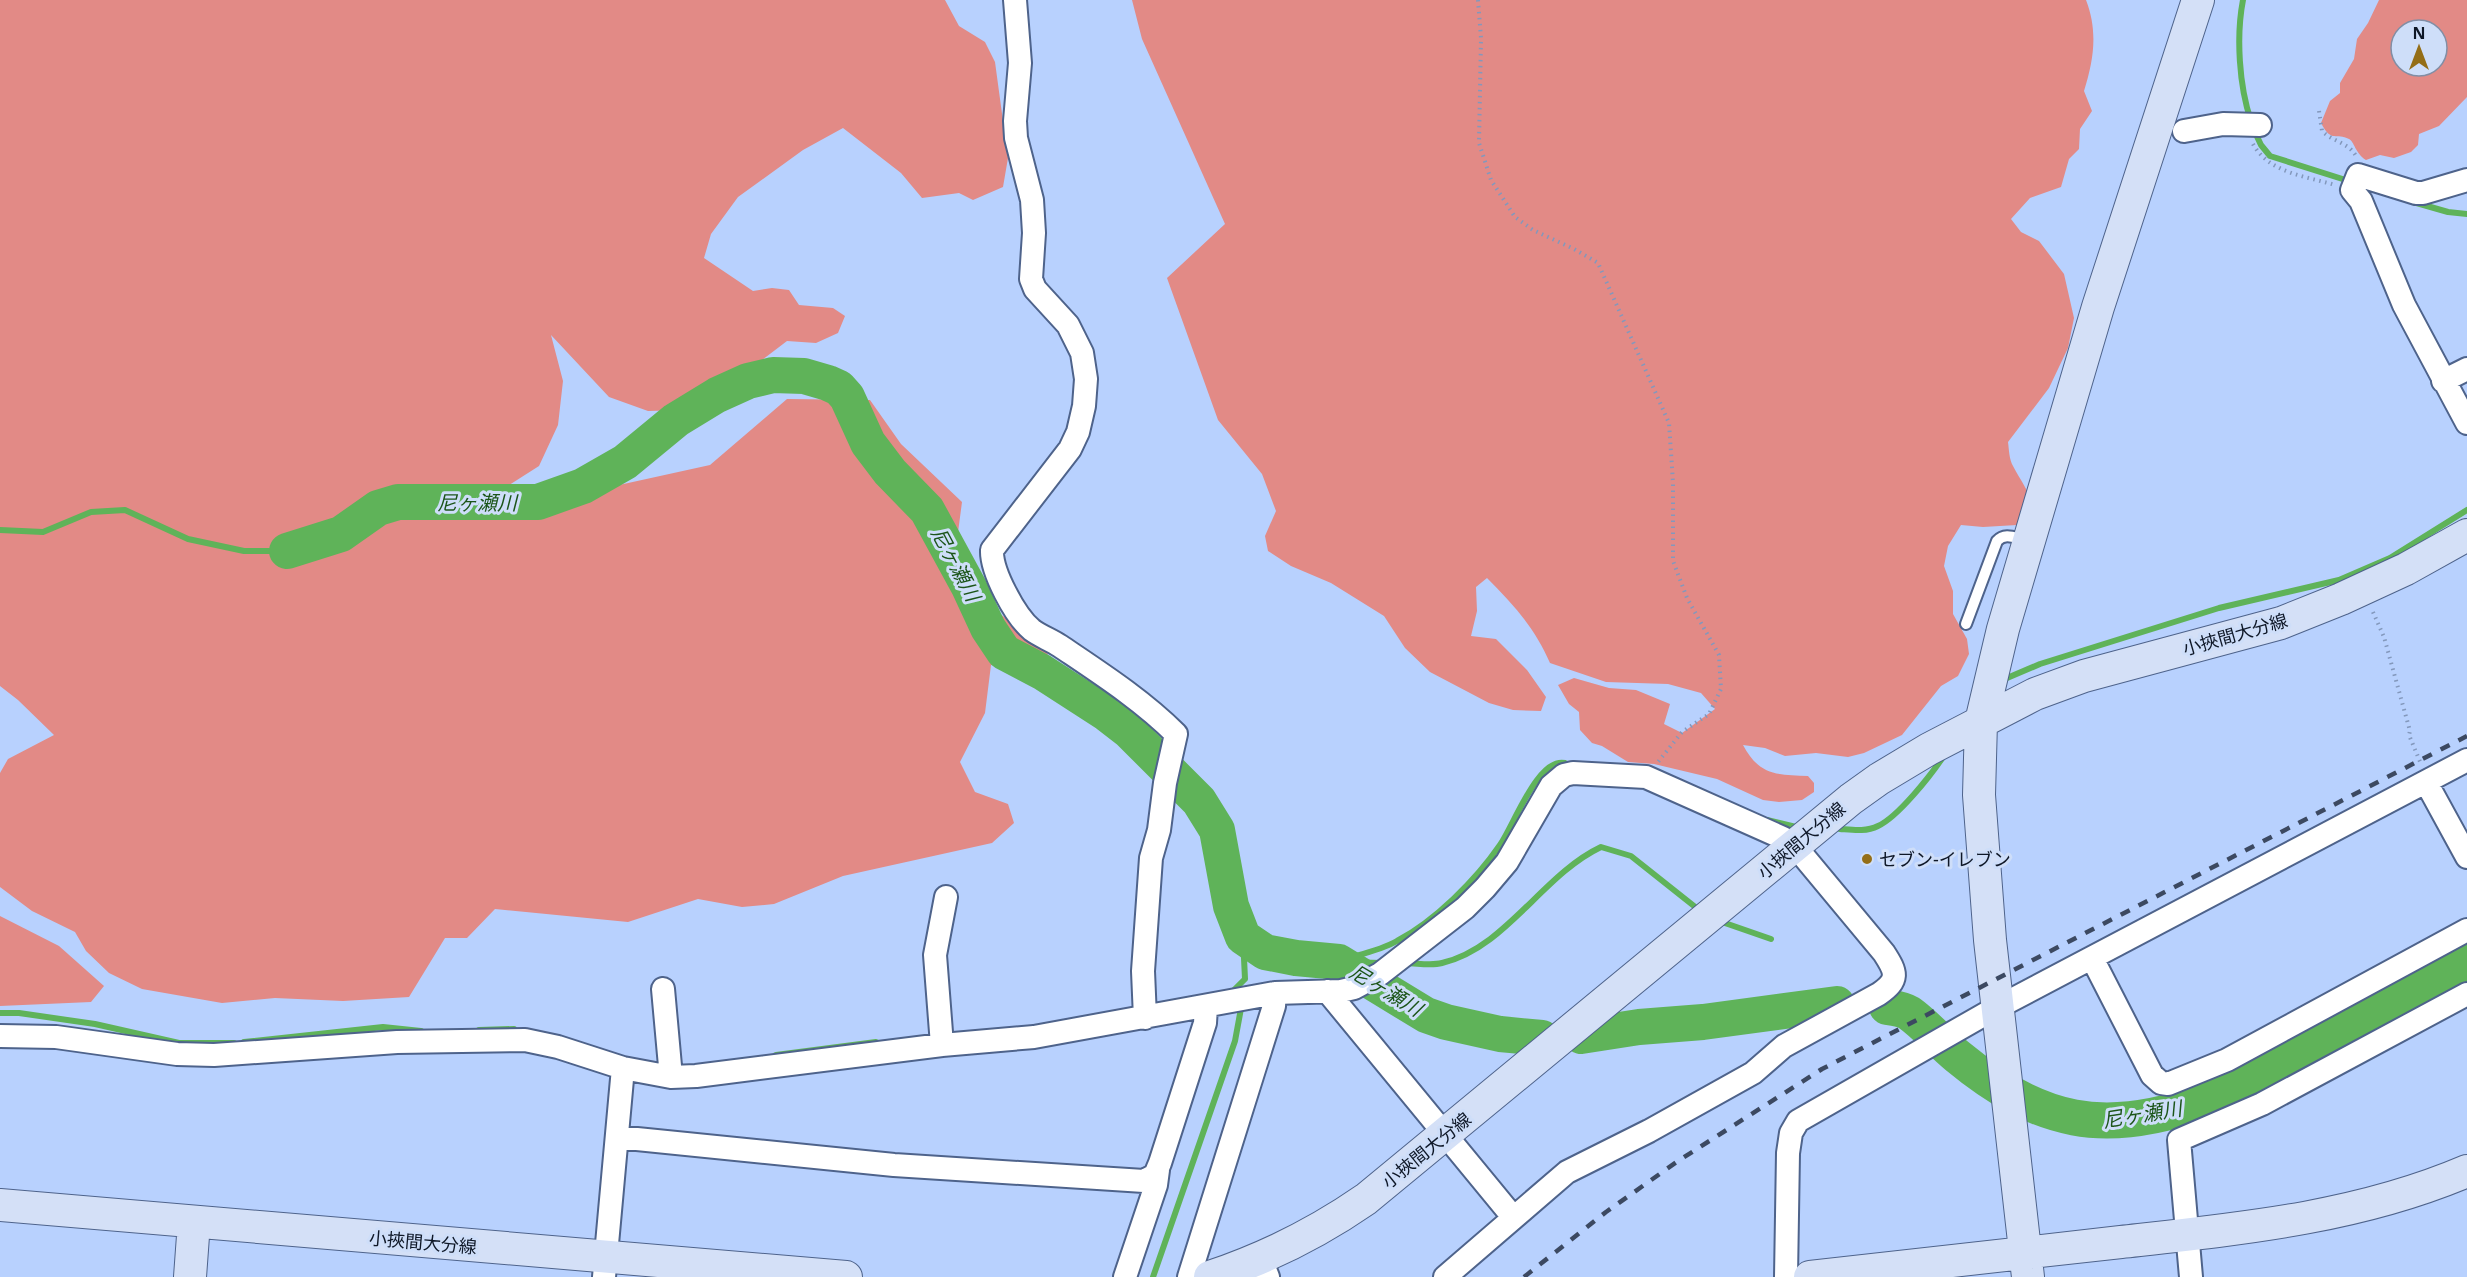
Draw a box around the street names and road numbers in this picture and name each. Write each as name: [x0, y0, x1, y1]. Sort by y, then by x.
street label: 小挾間大分線: [2180, 608, 2290, 660]
street label: 小挾間大分線: [1752, 796, 1850, 884]
street label: 小挾間大分線: [1376, 1107, 1476, 1193]
street label: 小挾間大分線: [368, 1225, 478, 1259]

